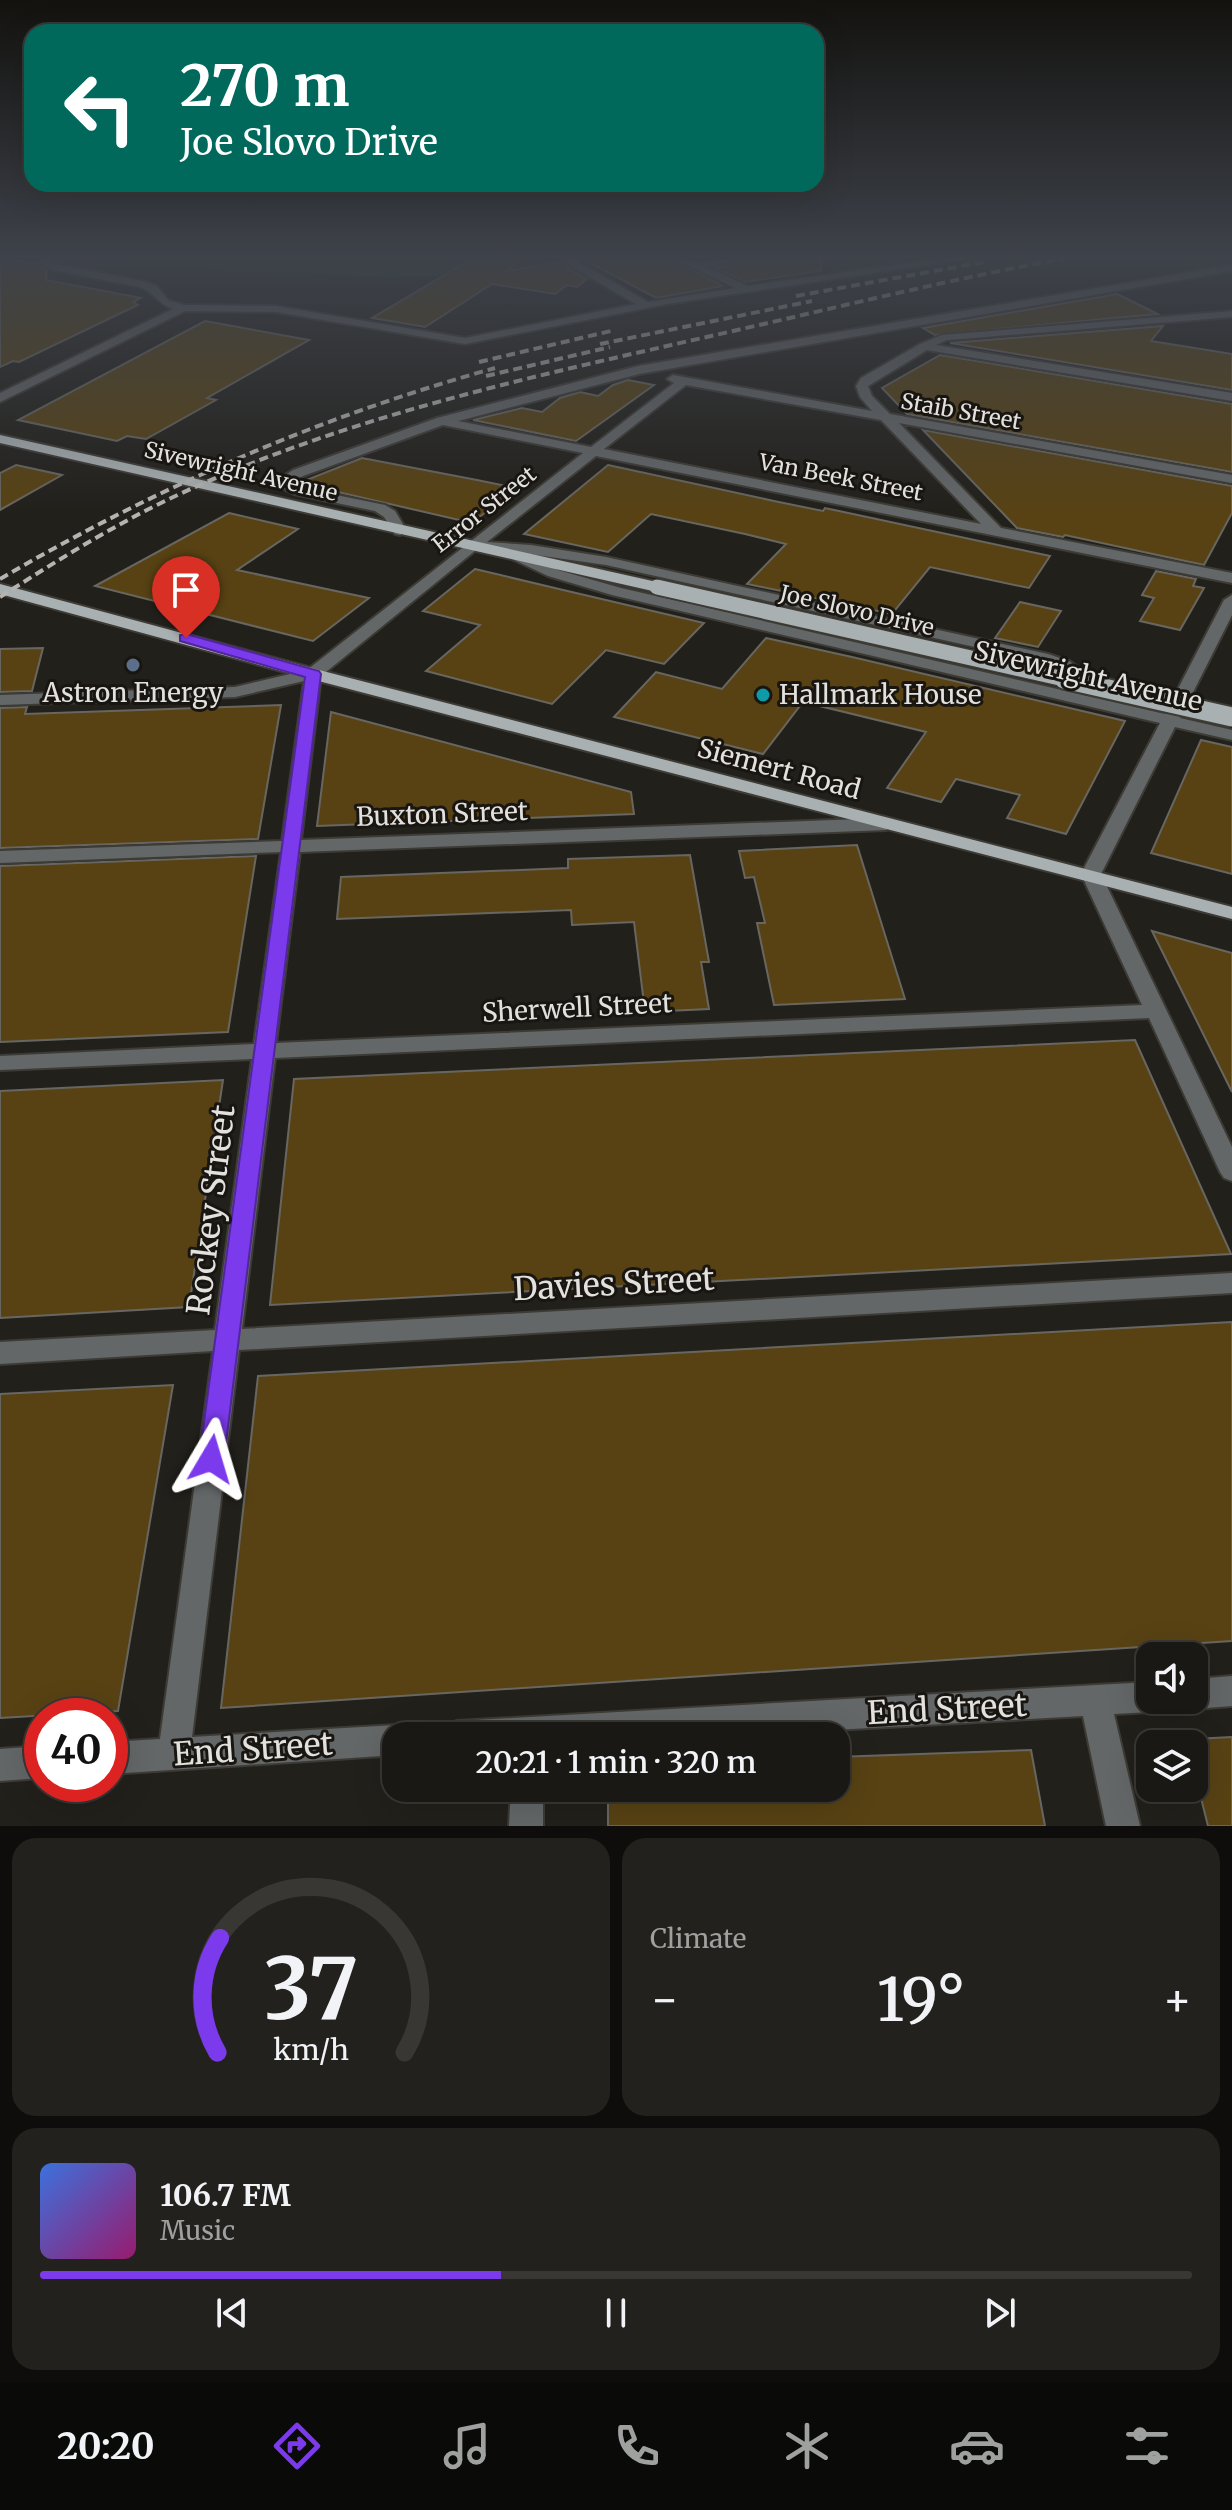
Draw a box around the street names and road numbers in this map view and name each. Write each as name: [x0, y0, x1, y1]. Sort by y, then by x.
street label: Staib Street: [899, 387, 1024, 435]
street label: Sivewright Avenue: [142, 435, 340, 507]
street label: Van Beek Street: [756, 447, 925, 507]
street label: Error Street: [427, 460, 542, 558]
street label: Joe Slovo Drive: [776, 578, 937, 641]
street label: Sivewright Avenue: [971, 633, 1205, 718]
street label: Siemert Road: [694, 731, 865, 806]
street label: Buxton Street: [356, 794, 528, 833]
street label: Sherwell Street: [481, 986, 673, 1029]
street label: Rockey Street: [178, 1102, 244, 1317]
street label: Davies Street: [512, 1259, 716, 1309]
street label: End Street: [866, 1685, 1028, 1733]
street label: End Street: [172, 1723, 335, 1775]

